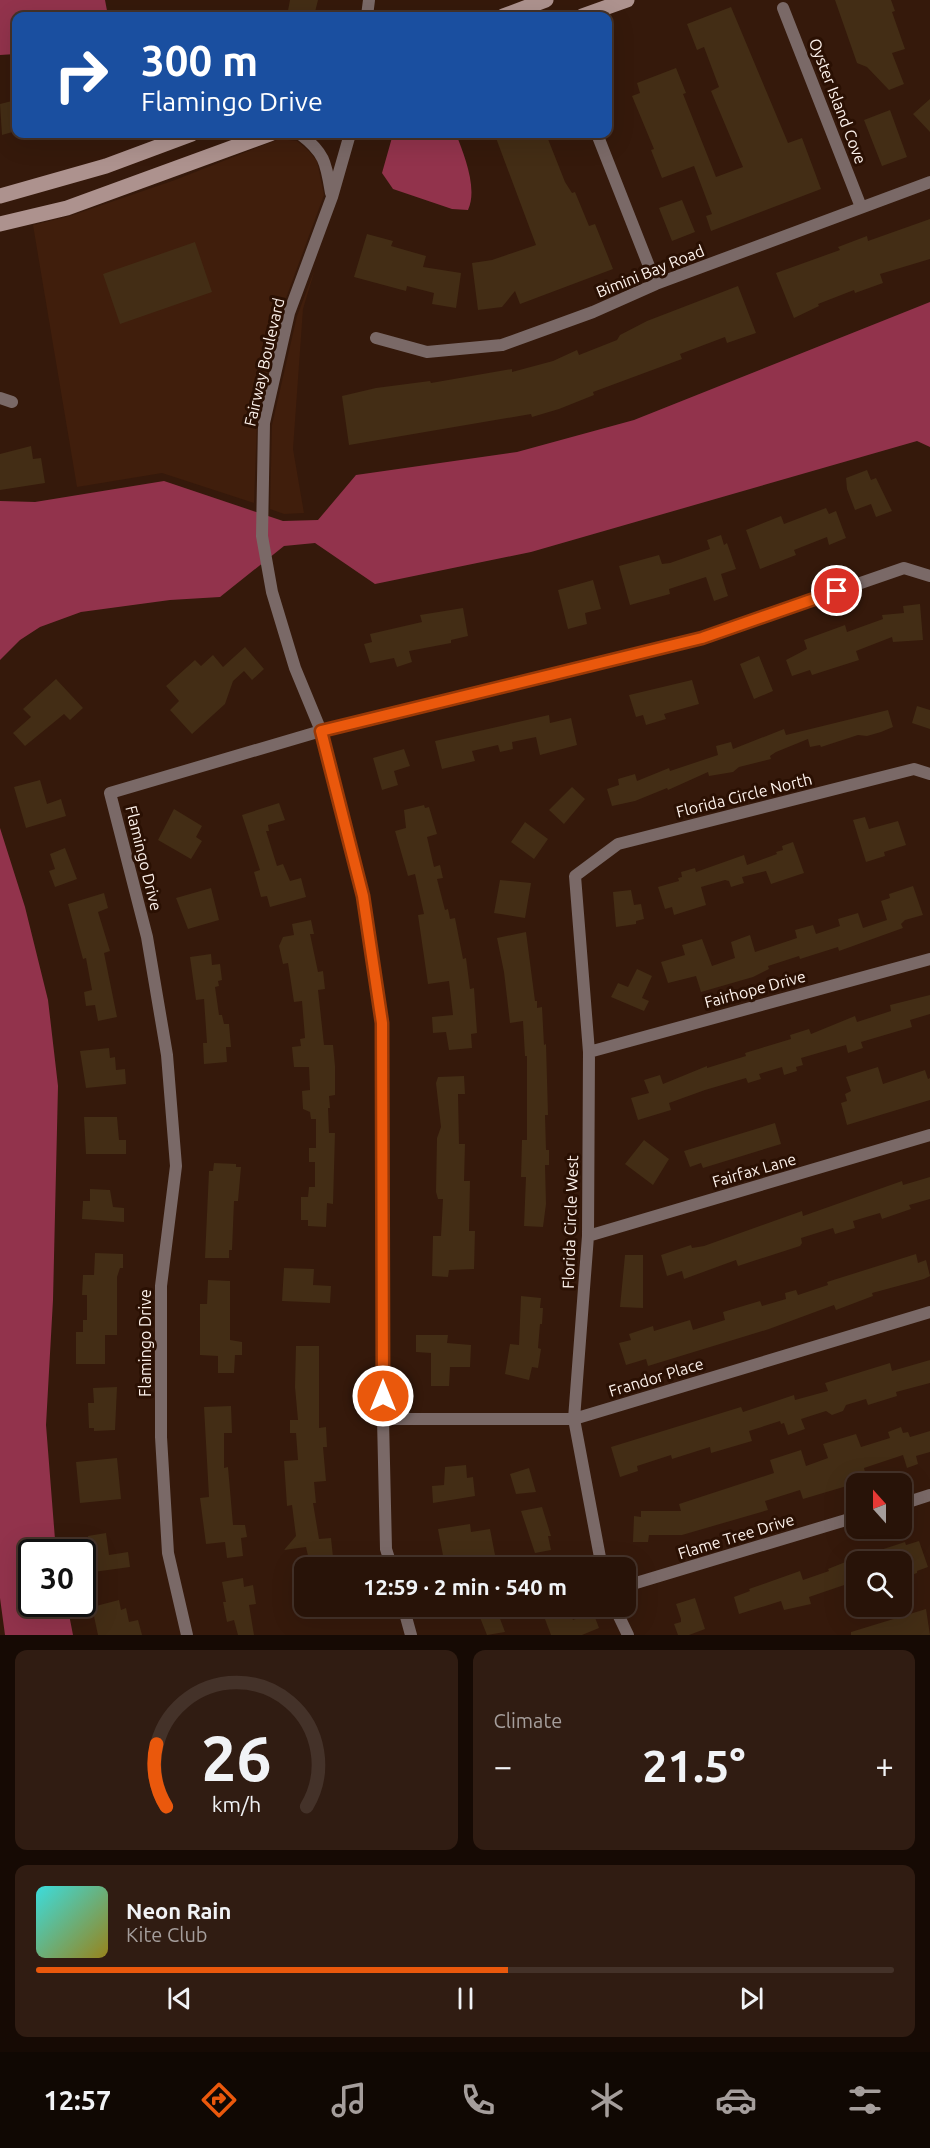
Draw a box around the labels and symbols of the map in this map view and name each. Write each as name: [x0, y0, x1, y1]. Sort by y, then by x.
street label: Oyster Island Cove: [806, 36, 870, 166]
street label: Bimini Bay Road: [593, 241, 707, 301]
street label: Fairway Boulevard: [240, 296, 288, 428]
pin: [811, 565, 862, 616]
street label: Florida Circle North: [674, 769, 814, 821]
street label: Flamingo Drive: [122, 804, 166, 912]
street label: Fairhope Drive: [702, 967, 808, 1011]
street label: Fairfax Lane: [710, 1149, 798, 1191]
street label: Florida Circle West: [559, 1154, 581, 1289]
street label: Flamingo Drive: [136, 1289, 154, 1397]
street label: Frandor Place: [606, 1354, 706, 1400]
position arrow: [351, 1364, 415, 1428]
north arrow: [846, 1473, 912, 1539]
street label: Flame Tree Drive: [676, 1510, 796, 1562]
speed limit sign: 30: [18, 1539, 96, 1617]

